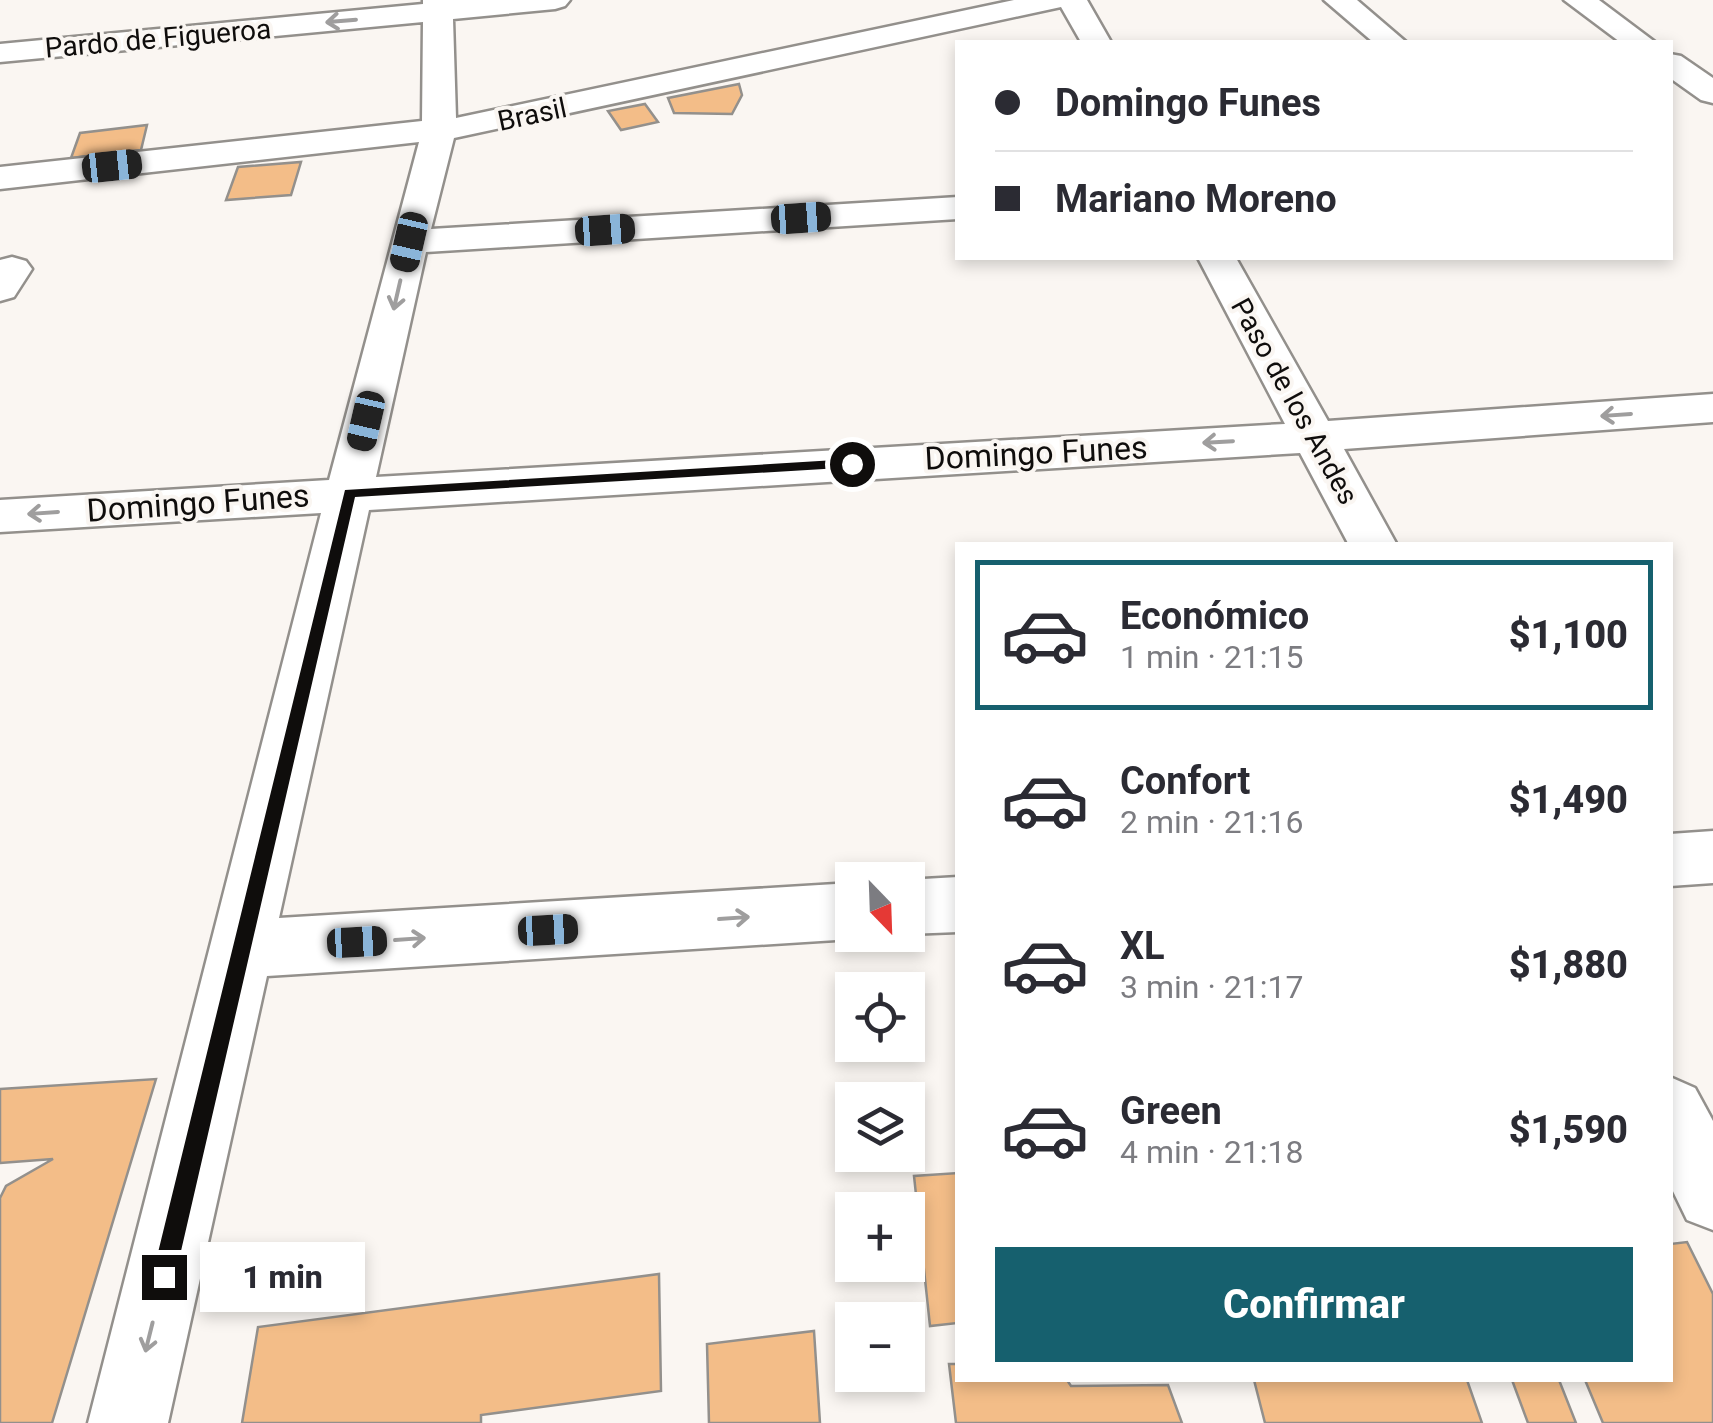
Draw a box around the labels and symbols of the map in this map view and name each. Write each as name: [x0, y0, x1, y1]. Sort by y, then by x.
one-way arrow: [326, 11, 358, 30]
street label: Pardo de Figueroa: [44, 12, 273, 65]
street label: Brasil: [495, 91, 570, 138]
car: [81, 148, 143, 184]
car: [770, 201, 832, 235]
car: [388, 209, 430, 275]
car: [574, 213, 636, 247]
one-way arrow: [387, 278, 405, 310]
street label: Paso de los Andes: [1224, 292, 1365, 510]
car: [345, 388, 387, 454]
one-way arrow: [1600, 406, 1632, 425]
street label: Domingo Funes: [924, 428, 1148, 478]
one-way arrow: [1202, 433, 1234, 452]
route start: [830, 442, 875, 487]
street label: Domingo Funes: [85, 476, 311, 530]
one-way arrow: [27, 504, 59, 523]
north arrow: [835, 862, 925, 952]
one-way arrow: [718, 908, 750, 927]
car: [517, 913, 579, 947]
car: [326, 925, 388, 959]
one-way arrow: [393, 929, 425, 948]
callout: 1 min: [199, 1242, 364, 1312]
route end: [142, 1255, 187, 1300]
one-way arrow: [139, 1320, 157, 1352]

